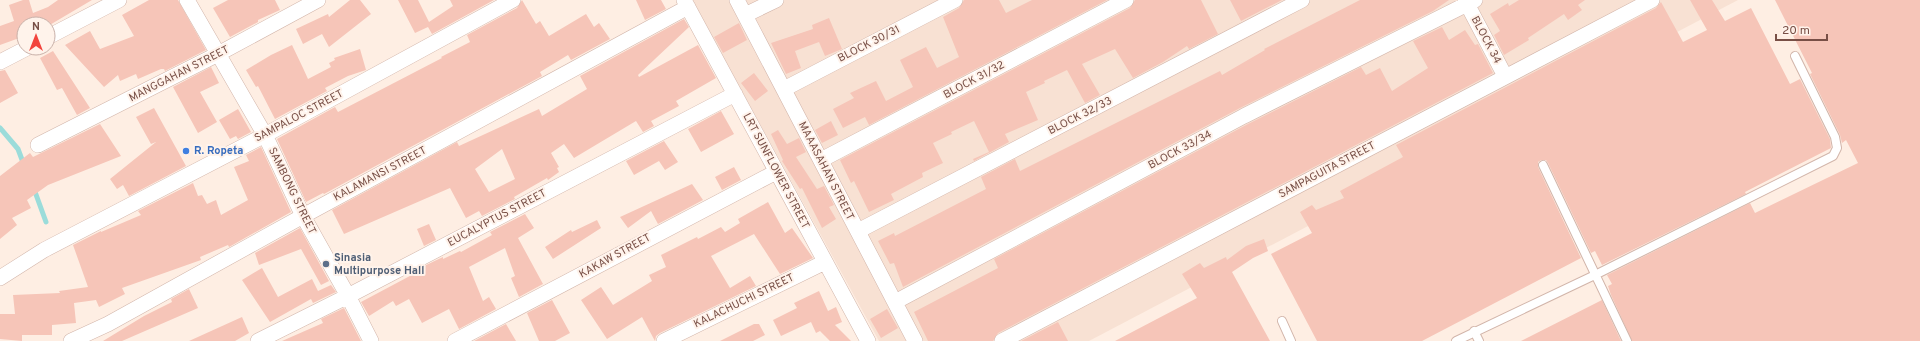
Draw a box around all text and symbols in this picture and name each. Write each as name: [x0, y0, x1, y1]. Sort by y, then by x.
street label: BLOCK 34: [1468, 14, 1504, 66]
north arrow: [16, 16, 56, 56]
scale bar: [1776, 16, 1827, 42]
text: N: [32, 20, 40, 34]
street label: BLOCK 30/31: [836, 22, 902, 66]
text: 20 m: [1782, 23, 1810, 39]
street label: MANGGAHAN STREET: [127, 43, 231, 105]
street label: BLOCK 31/32: [941, 58, 1007, 102]
street label: SAMPALOC STREET: [252, 87, 346, 145]
street label: BLOCK 32/33: [1046, 94, 1114, 138]
street label: LRT SUNFLOWER STREET: [740, 111, 812, 231]
street label: MAAASAHAN STREET: [795, 119, 857, 223]
street label: BLOCK 33/34: [1146, 127, 1214, 173]
street label: SAMPAGUITA STREET: [1276, 139, 1378, 201]
place label: R. Ropeta: [194, 144, 243, 158]
street label: KALAMANSI STREET: [331, 144, 429, 204]
street label: SAMBONG STREET: [265, 145, 319, 237]
marker: R. Ropeta: [181, 146, 191, 156]
street label: EUCALYPTUS STREET: [445, 186, 549, 250]
street label: KAKAW STREET: [577, 231, 653, 281]
place label: Sinasia Multipurpose Hall: [334, 251, 424, 278]
marker: Sinasia Multipurpose Hall: [321, 259, 331, 269]
street label: KALACHUCHI STREET: [691, 271, 797, 331]

